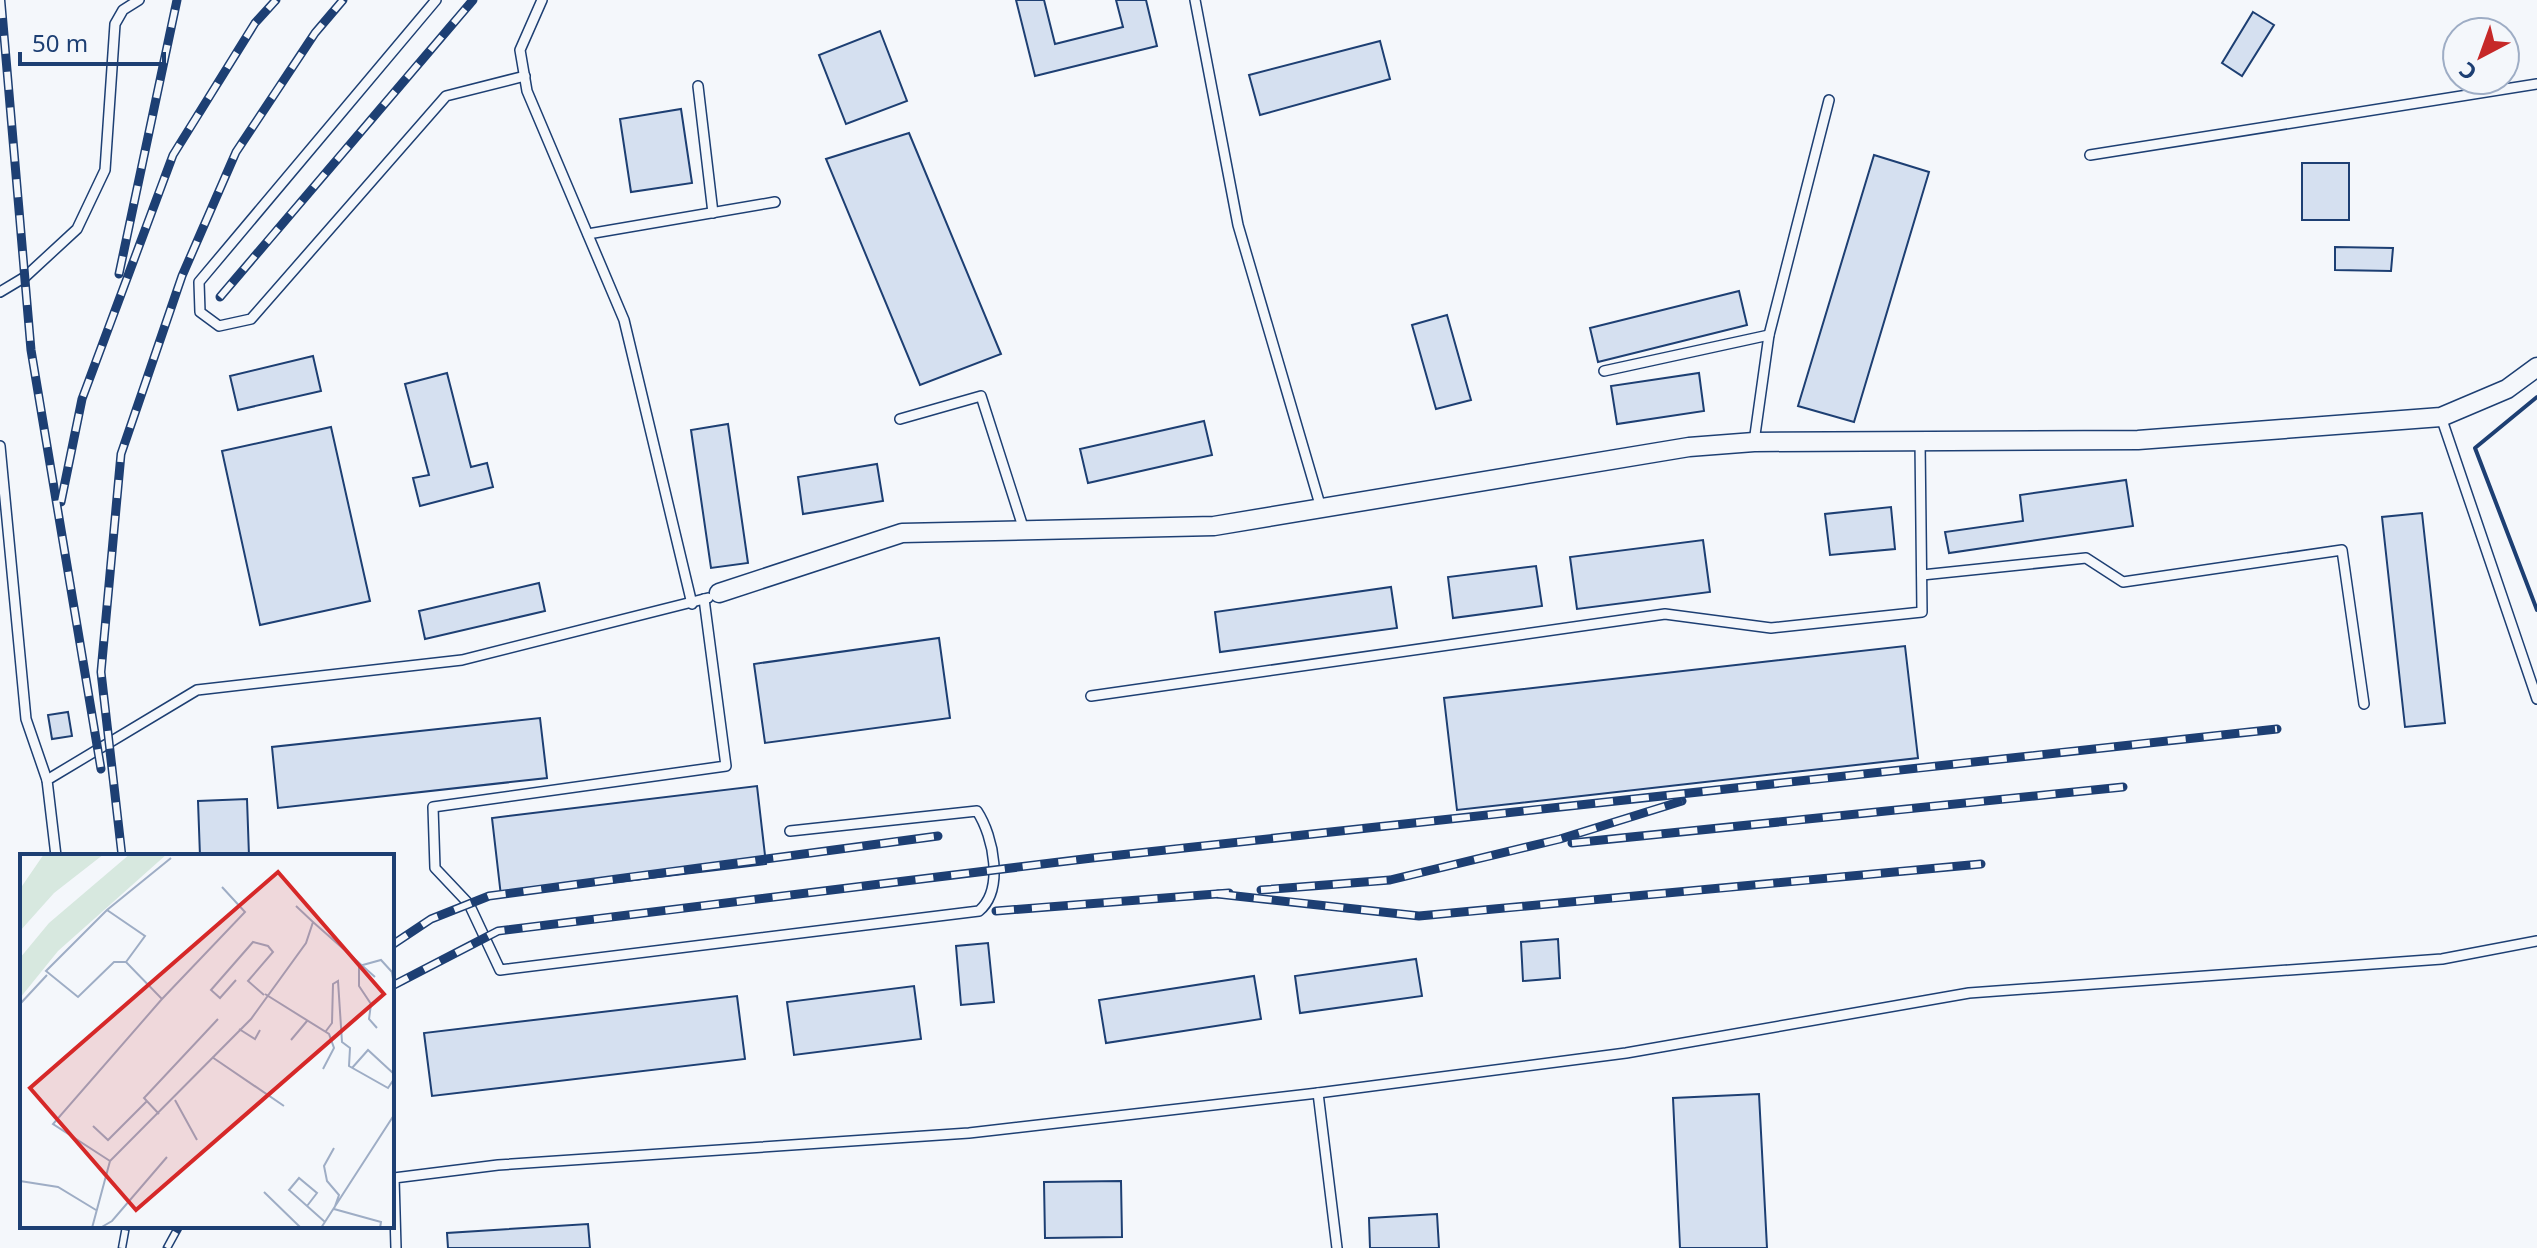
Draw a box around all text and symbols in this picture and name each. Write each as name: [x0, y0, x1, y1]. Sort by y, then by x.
scale bar: [20, 16, 164, 66]
north arrow: [2441, 16, 2521, 96]
text: 50 m: [32, 26, 88, 59]
text: С: [2452, 56, 2482, 88]
inset map: [20, 854, 394, 1228]

